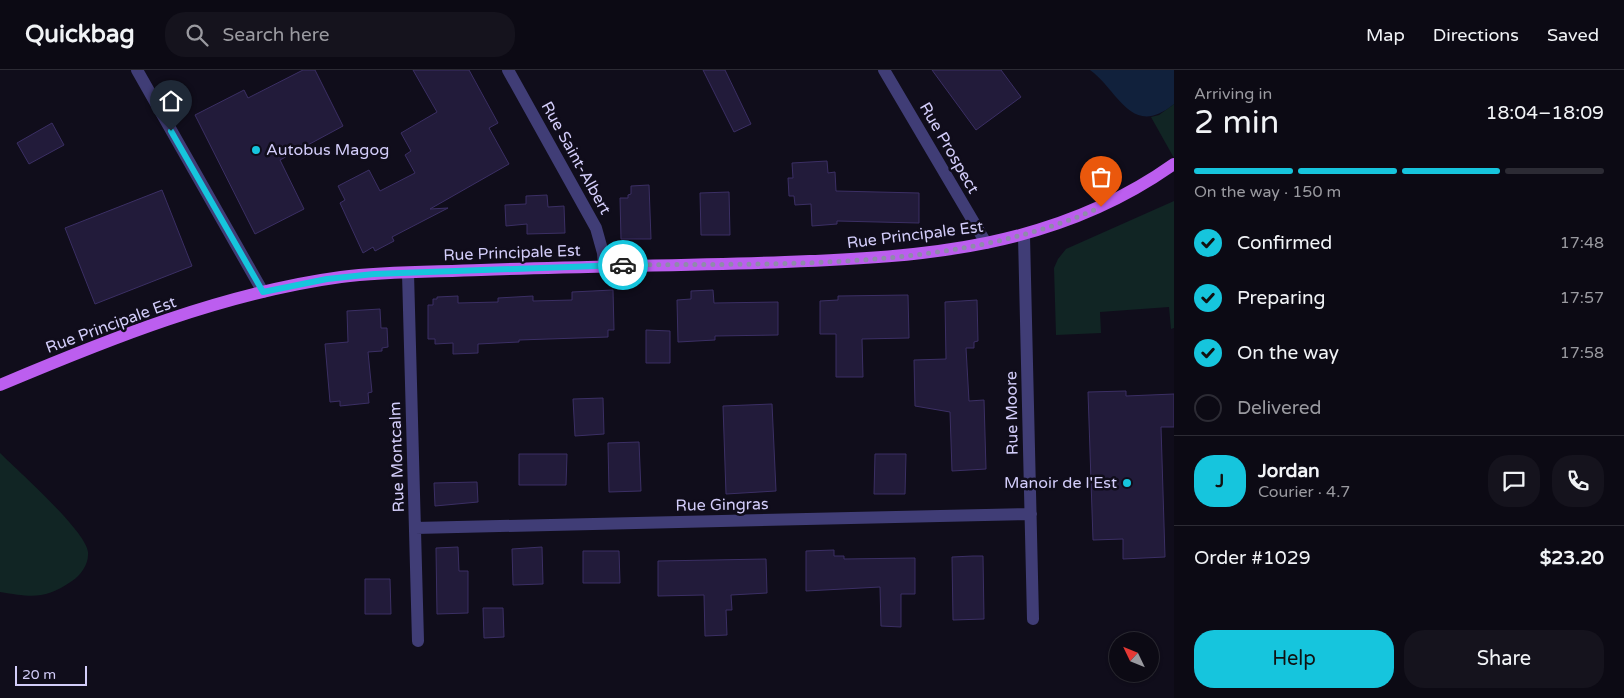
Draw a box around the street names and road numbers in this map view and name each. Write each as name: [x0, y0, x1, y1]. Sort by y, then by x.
street label: Rue Saint-Albert: [537, 98, 615, 218]
street label: Rue Prospect: [915, 99, 983, 197]
street label: Rue Principale Est: [846, 217, 984, 253]
street label: Rue Principale Est: [443, 241, 581, 265]
street label: Rue Principale Est: [43, 292, 179, 358]
street label: Rue Moore: [1001, 371, 1023, 455]
street label: Rue Montcalm: [385, 401, 409, 513]
street label: Rue Gingras: [675, 494, 769, 516]

